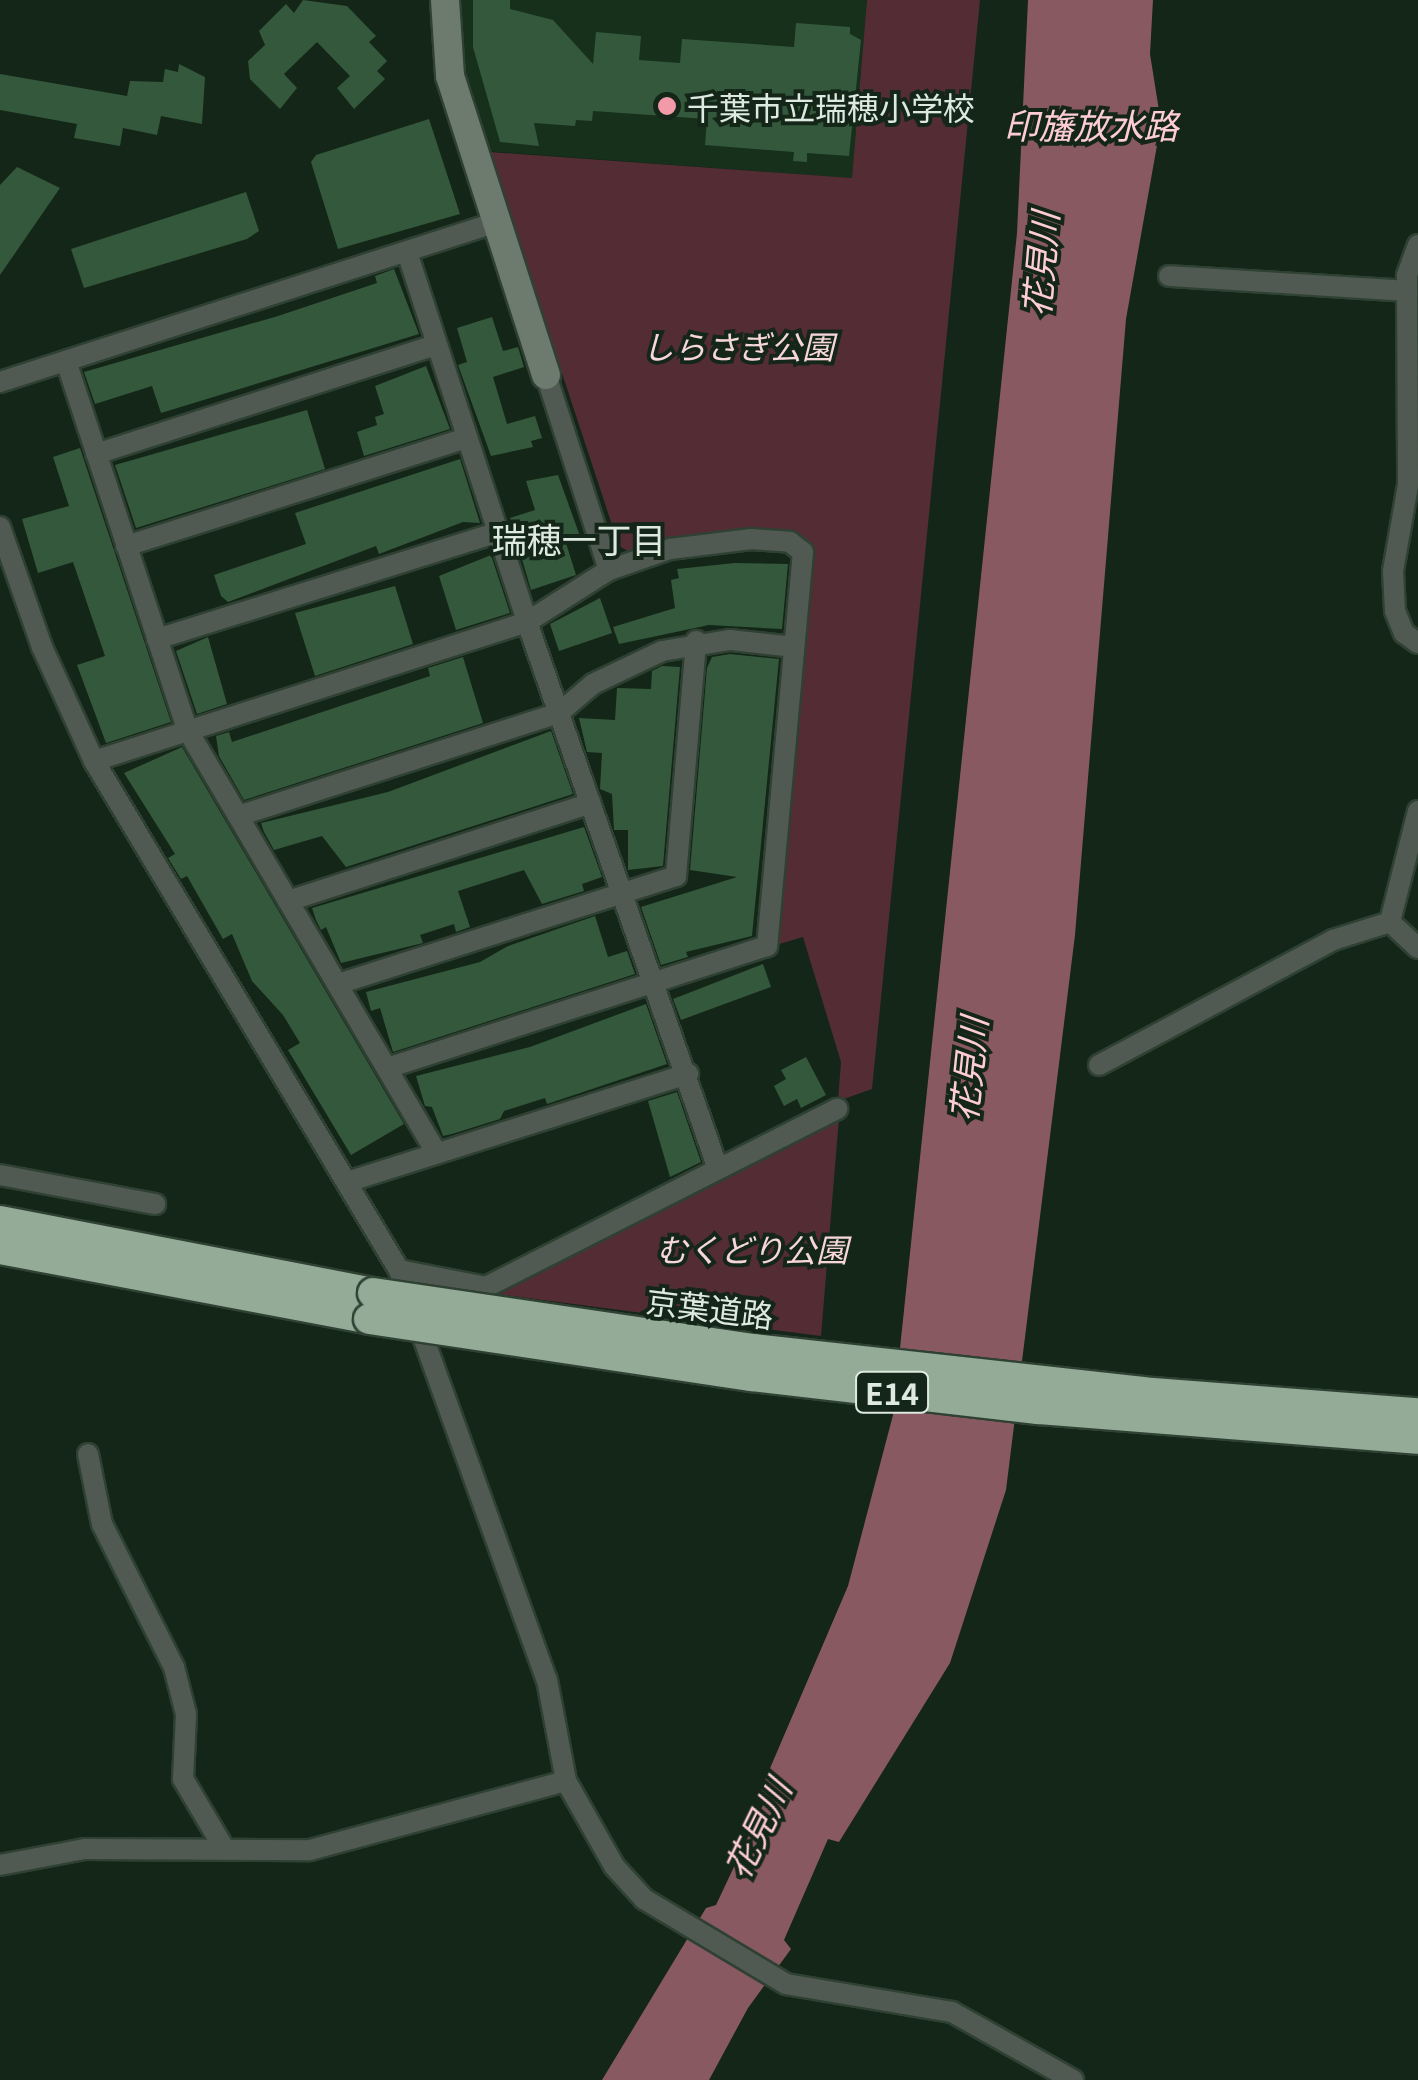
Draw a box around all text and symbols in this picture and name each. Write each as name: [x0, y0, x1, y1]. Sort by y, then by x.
place label: 千葉市立瑞穂小学校: [687, 87, 975, 125]
marker: 千葉市立瑞穂小学校: [656, 95, 678, 117]
water label: 印旛放水路: [1004, 103, 1178, 145]
water label: 花見川: [1014, 210, 1064, 318]
park label: しらさぎ公園: [642, 326, 834, 364]
district label: 瑞穂一丁目: [492, 517, 666, 559]
water label: 花見川: [941, 1015, 993, 1123]
park label: むくどり公園: [656, 1229, 848, 1267]
street label: 京葉道路: [644, 1280, 776, 1334]
road number: E14: [854, 1367, 930, 1417]
water label: 花見川: [714, 1772, 798, 1884]

